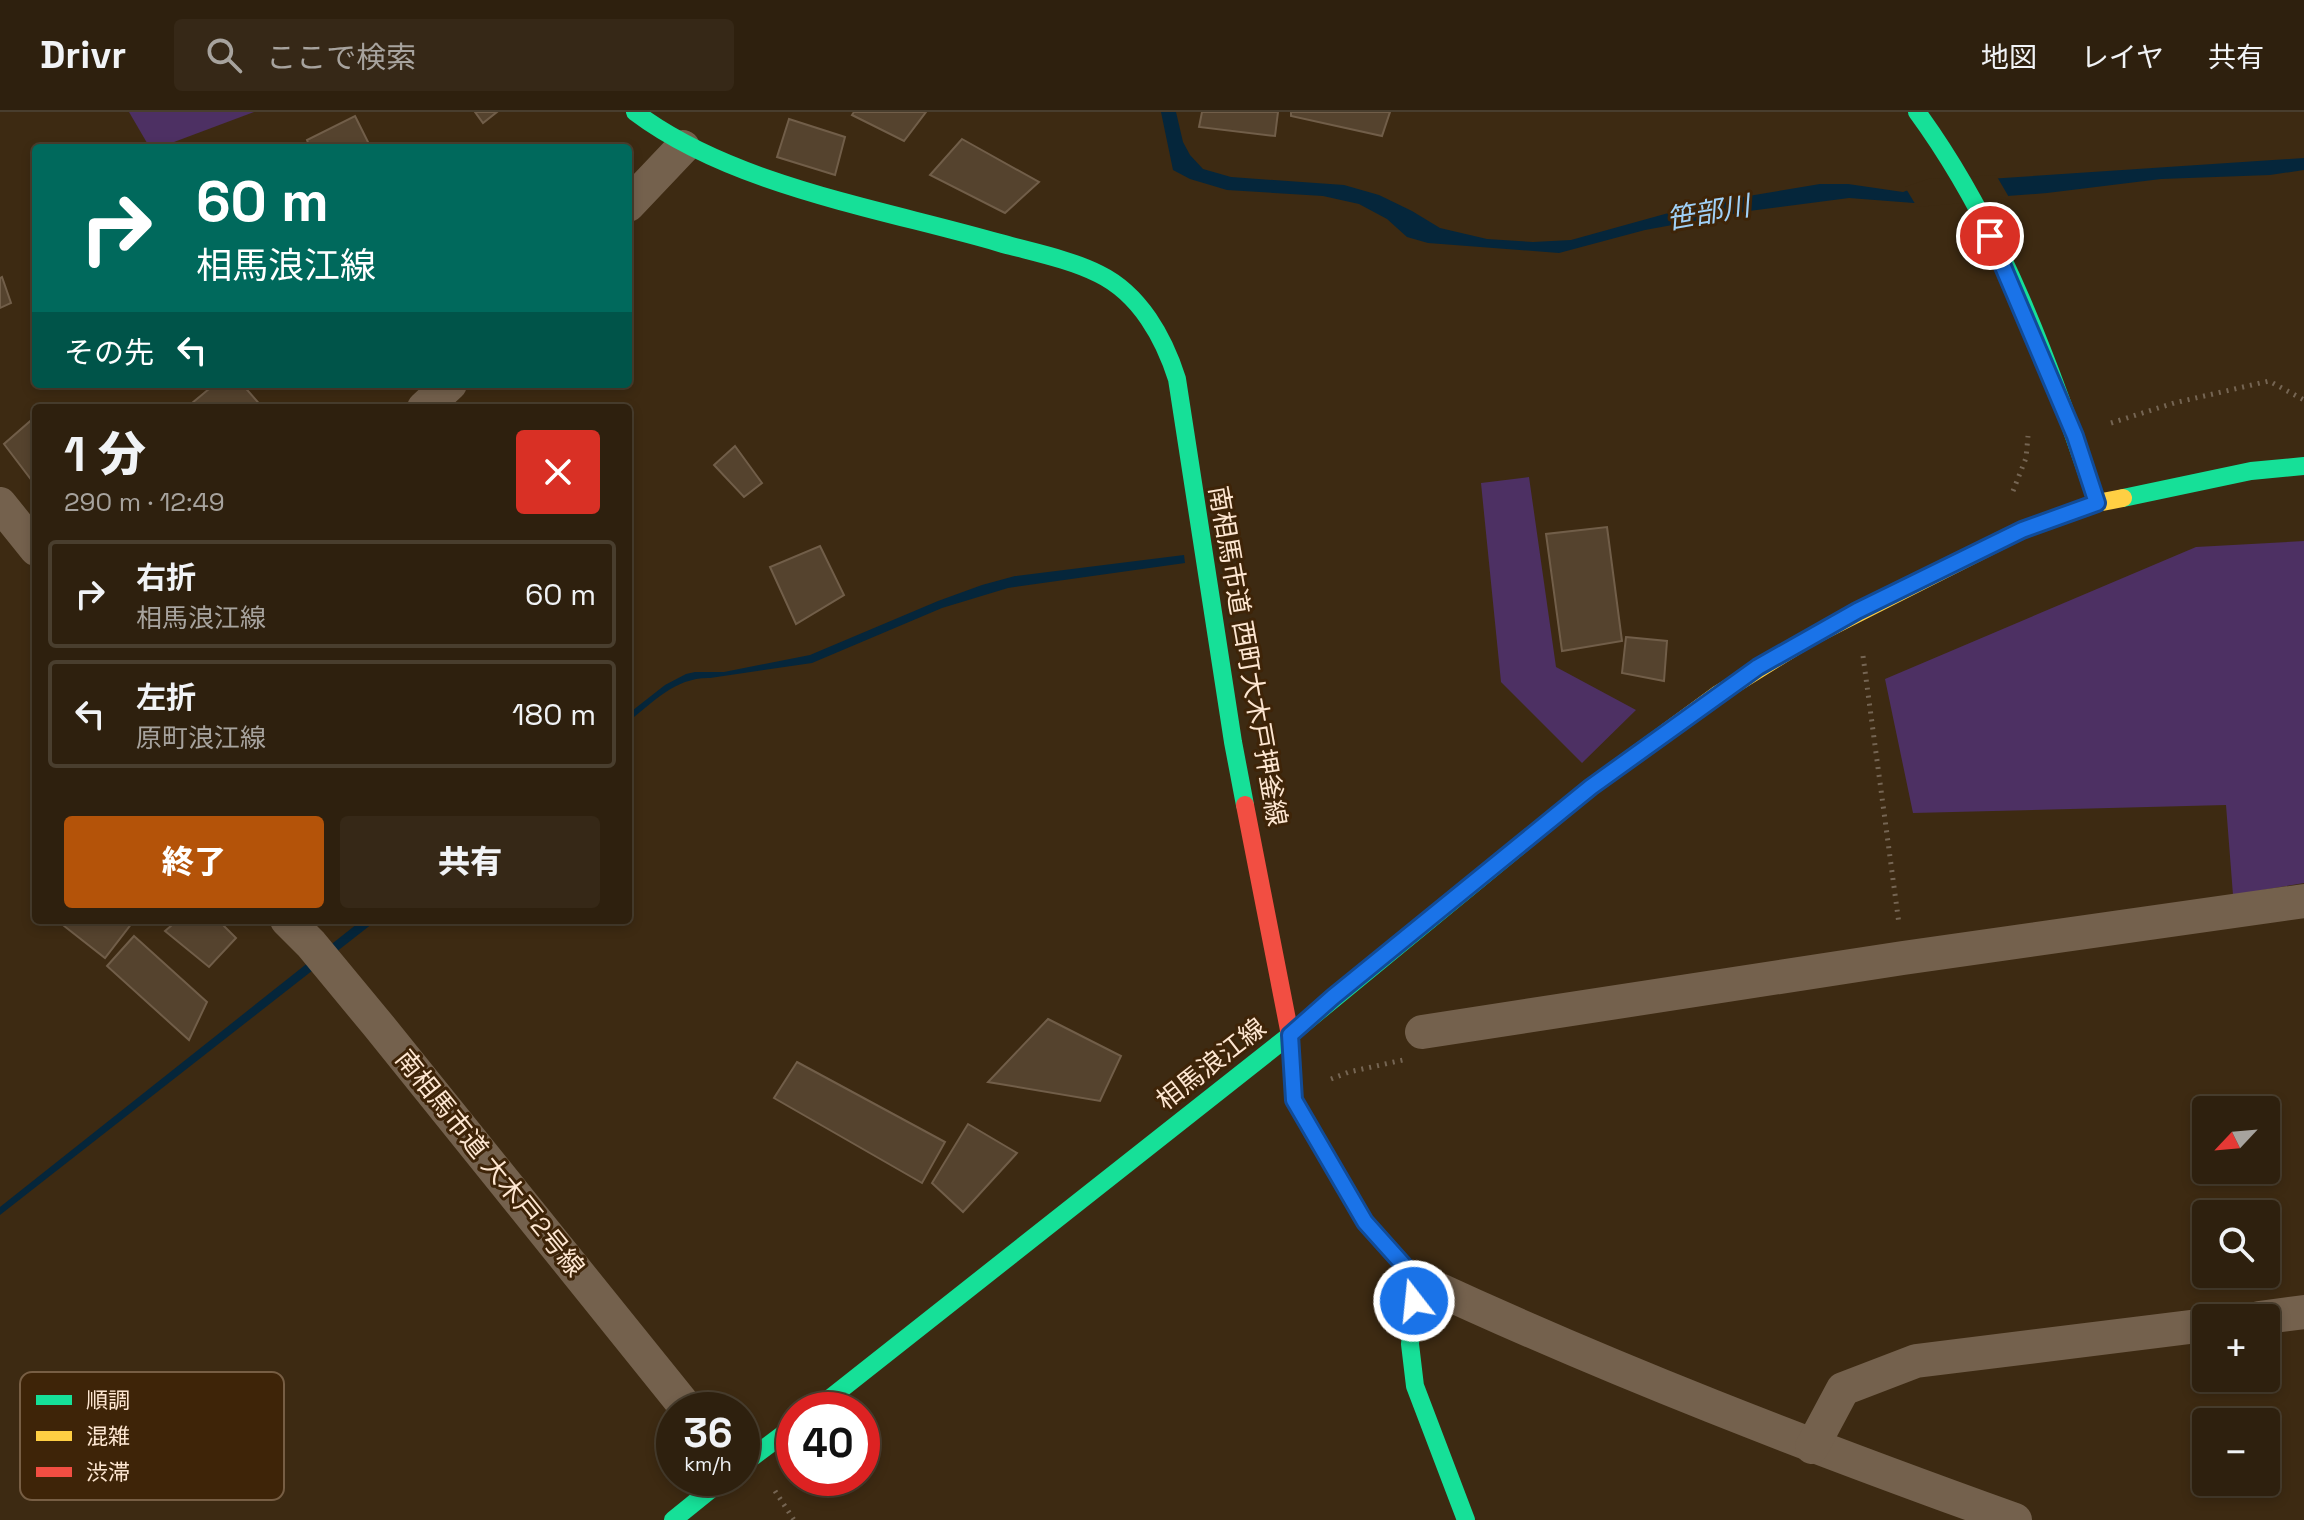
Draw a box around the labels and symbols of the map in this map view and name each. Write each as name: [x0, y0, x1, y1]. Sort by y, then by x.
water label: 笹部川: [1664, 186, 1755, 237]
pin: [1956, 202, 2024, 270]
street label: 南相馬市道 西町大木戸押釜線: [1201, 483, 1295, 829]
street label: 相馬浪江線: [1149, 1011, 1273, 1117]
street label: 南相馬市道 大木戸2号線: [388, 1043, 592, 1283]
north arrow: [2192, 1096, 2280, 1184]
position arrow: [1372, 1259, 1456, 1343]
legend: [20, 1372, 284, 1500]
text: 順調: [86, 1386, 130, 1414]
speed limit sign: 40: [776, 1392, 880, 1496]
text: 混雑: [86, 1422, 130, 1450]
text: 渋滞: [86, 1458, 130, 1486]

